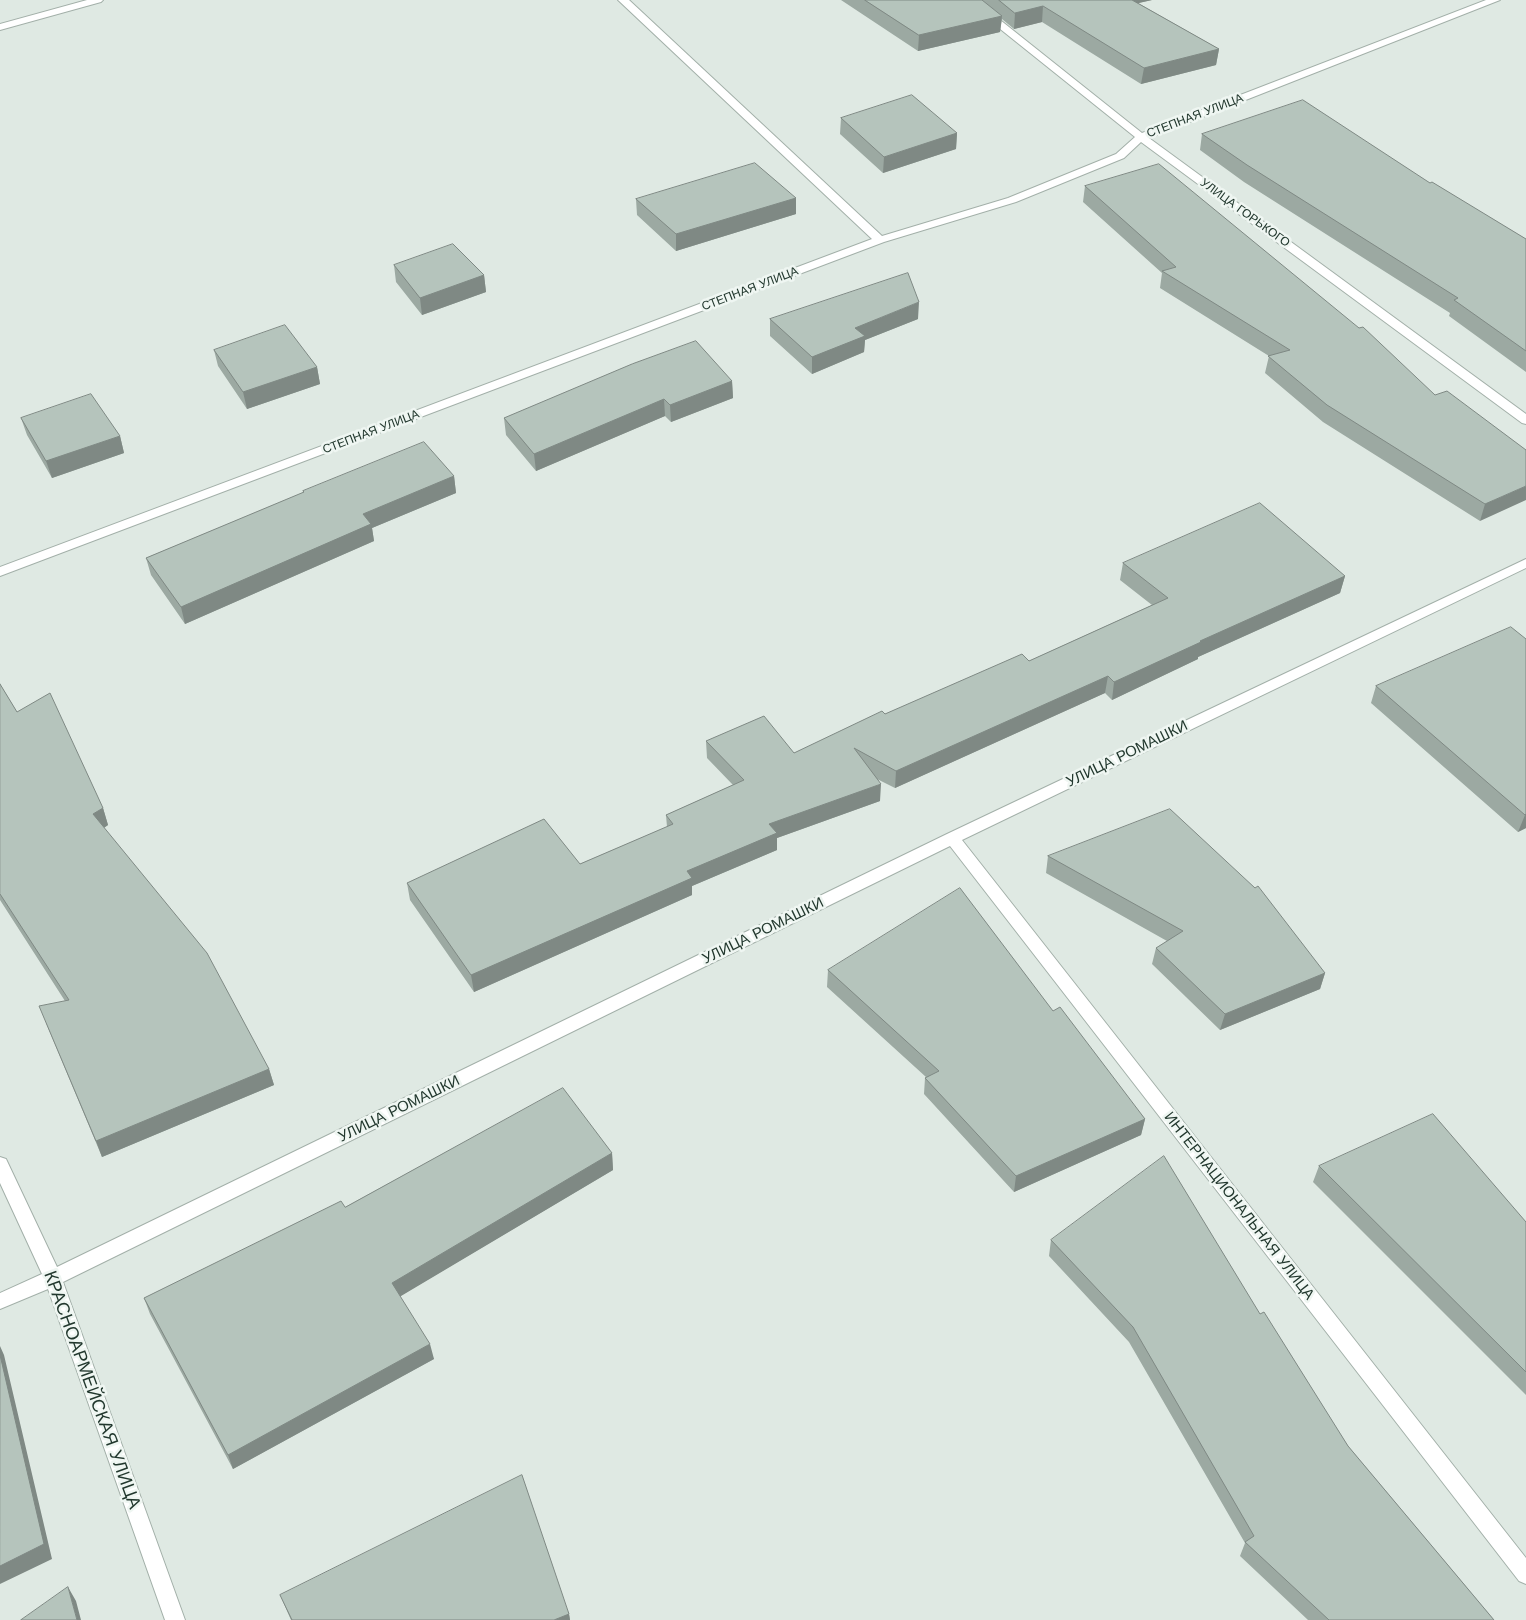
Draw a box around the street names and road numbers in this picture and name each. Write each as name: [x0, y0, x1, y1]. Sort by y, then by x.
street label: СТЕПНАЯ УЛИЦА: [1145, 91, 1245, 141]
street label: УЛИЦА ГОРЬКОГО: [1197, 176, 1293, 250]
street label: СТЕПНАЯ УЛИЦА: [700, 264, 800, 314]
street label: СТЕПНАЯ УЛИЦА: [321, 407, 421, 457]
street label: УЛИЦА РОМАШКИ: [1063, 717, 1191, 791]
street label: УЛИЦА РОМАШКИ: [699, 894, 827, 968]
street label: УЛИЦА РОМАШКИ: [335, 1072, 463, 1146]
street label: ИНТЕРНАЦИОНАЛЬНАЯ УЛИЦА: [1160, 1108, 1318, 1304]
street label: КРАСНОАРМЕЙСКАЯ УЛИЦА: [39, 1268, 145, 1512]

